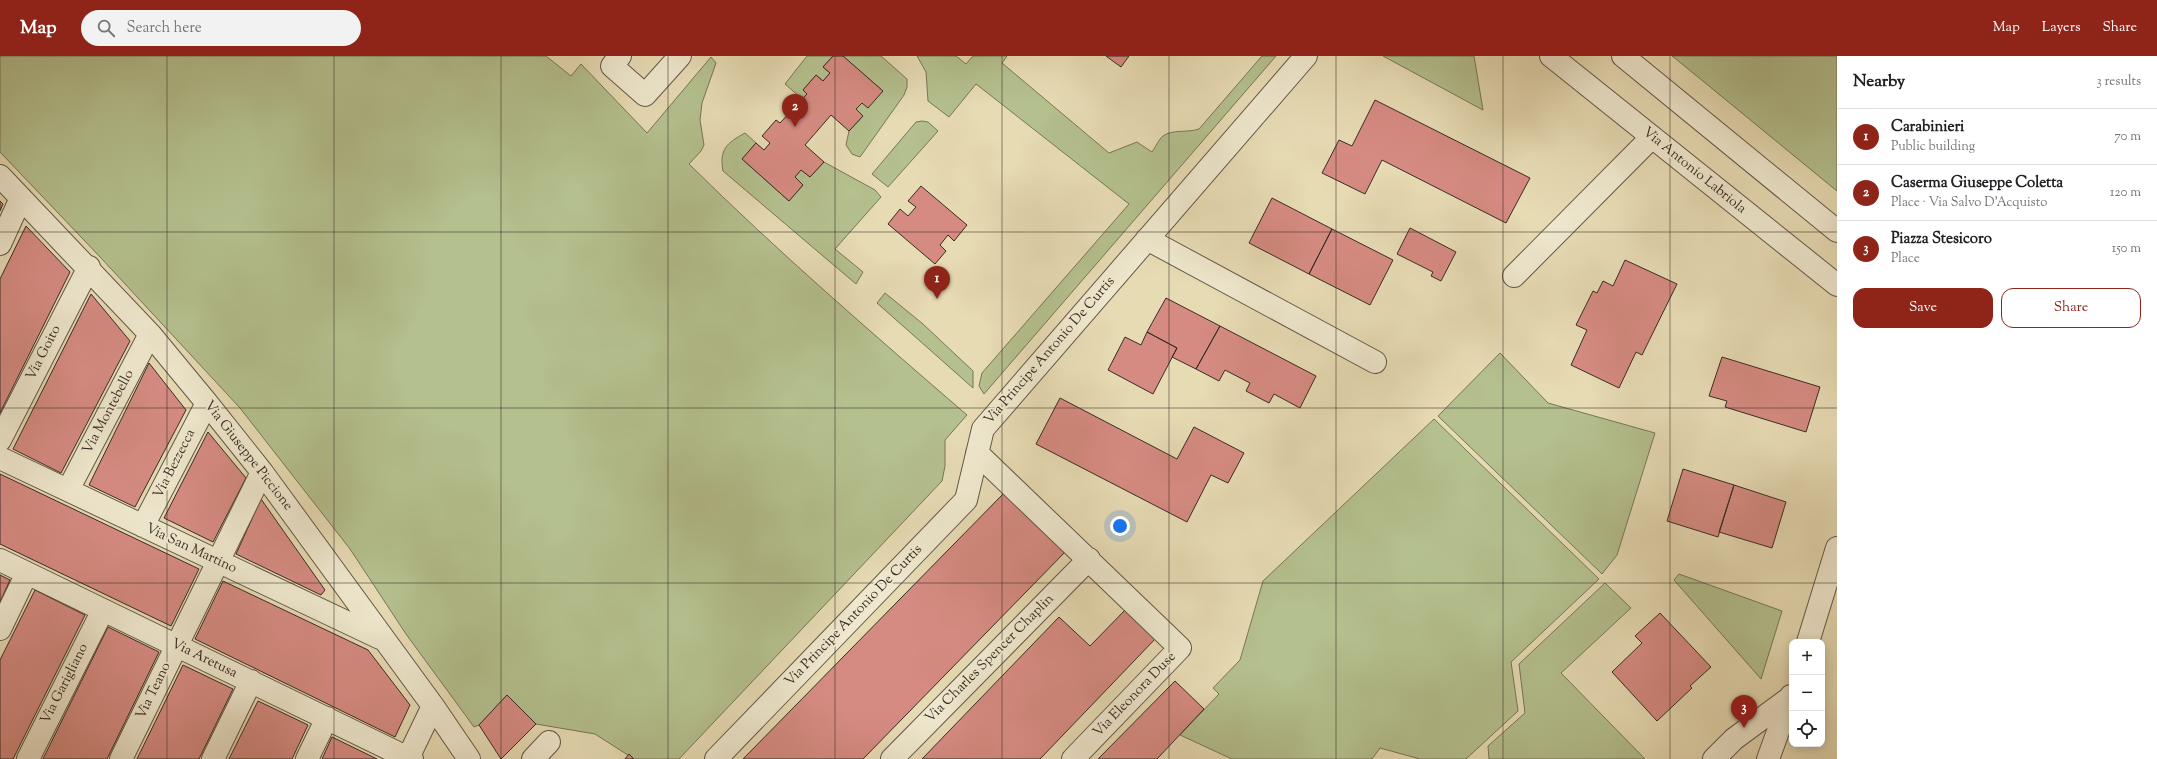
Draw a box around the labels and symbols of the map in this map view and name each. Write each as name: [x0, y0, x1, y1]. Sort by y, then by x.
pin: 2: [782, 94, 808, 127]
street label: Via Antonio Labriola: [1638, 123, 1751, 219]
pin: 1: [924, 266, 950, 299]
street label: Via Principe Antonio De Curtis: [980, 273, 1120, 429]
street label: Via Goito: [22, 322, 67, 384]
street label: Via Montebello: [78, 366, 140, 458]
street label: Via Giuseppe Piccione: [199, 397, 297, 515]
street label: Via Bezzecca: [149, 425, 201, 502]
your location: [1110, 516, 1130, 536]
street label: Via San Martino: [142, 519, 240, 579]
street label: Via Principe Antonio De Curtis: [781, 541, 927, 691]
street label: Via Charles Spencer Chaplin: [921, 590, 1059, 728]
street label: Via Aretusa: [167, 634, 241, 684]
street label: Via Garigliano: [36, 640, 94, 728]
street label: Via Eleonora Duse: [1089, 648, 1181, 742]
street label: Via Teano: [132, 659, 177, 723]
pin: 3: [1731, 695, 1757, 728]

